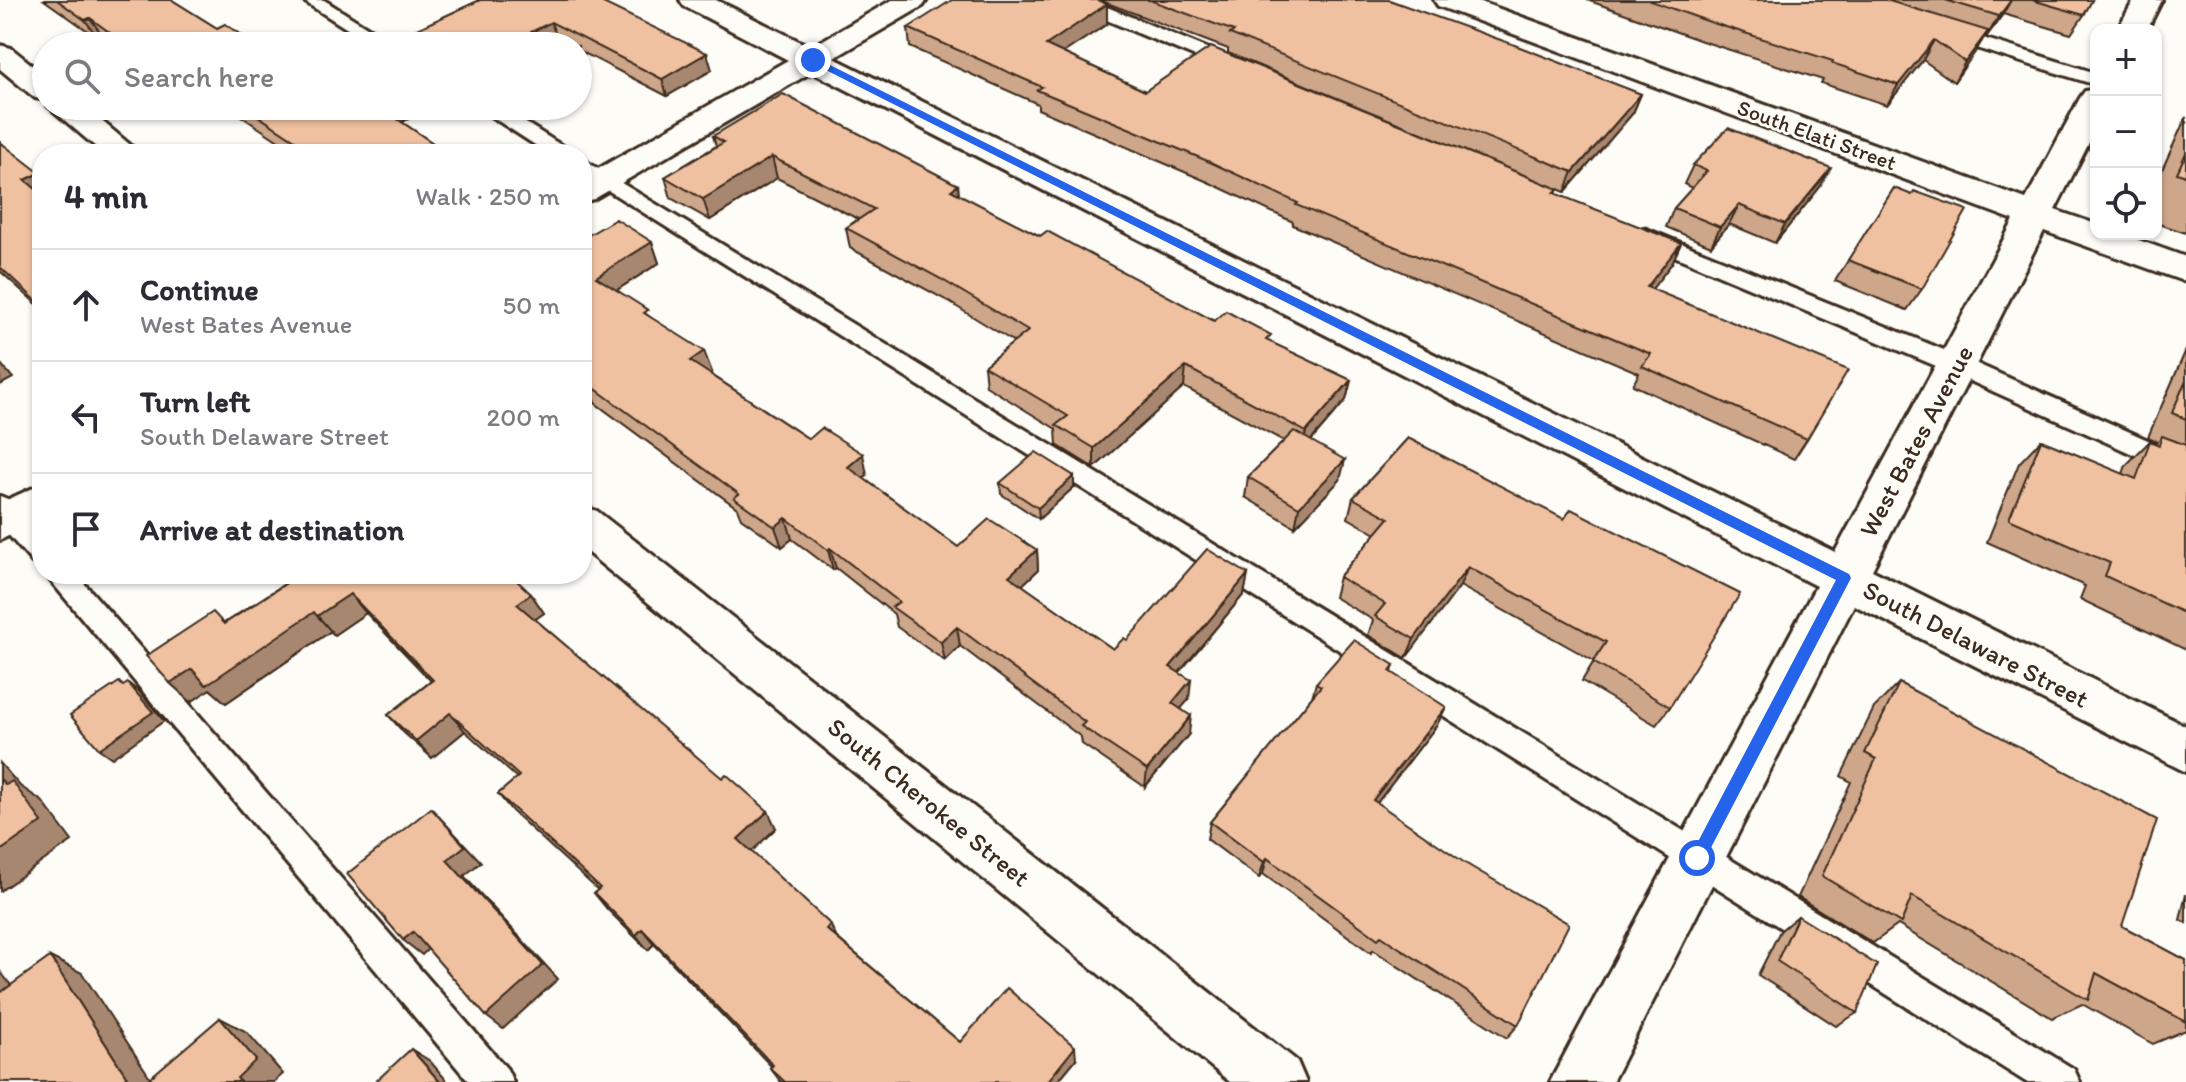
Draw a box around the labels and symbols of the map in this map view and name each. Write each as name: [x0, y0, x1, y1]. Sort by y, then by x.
route end: [795, 42, 831, 78]
street label: South Elati Street: [1734, 94, 1900, 176]
street label: West Bates Avenue: [1852, 340, 1980, 542]
street label: South Delaware Street: [1858, 573, 2094, 715]
street label: South Cherokee Street: [821, 711, 1037, 894]
route start: [1679, 840, 1715, 876]

